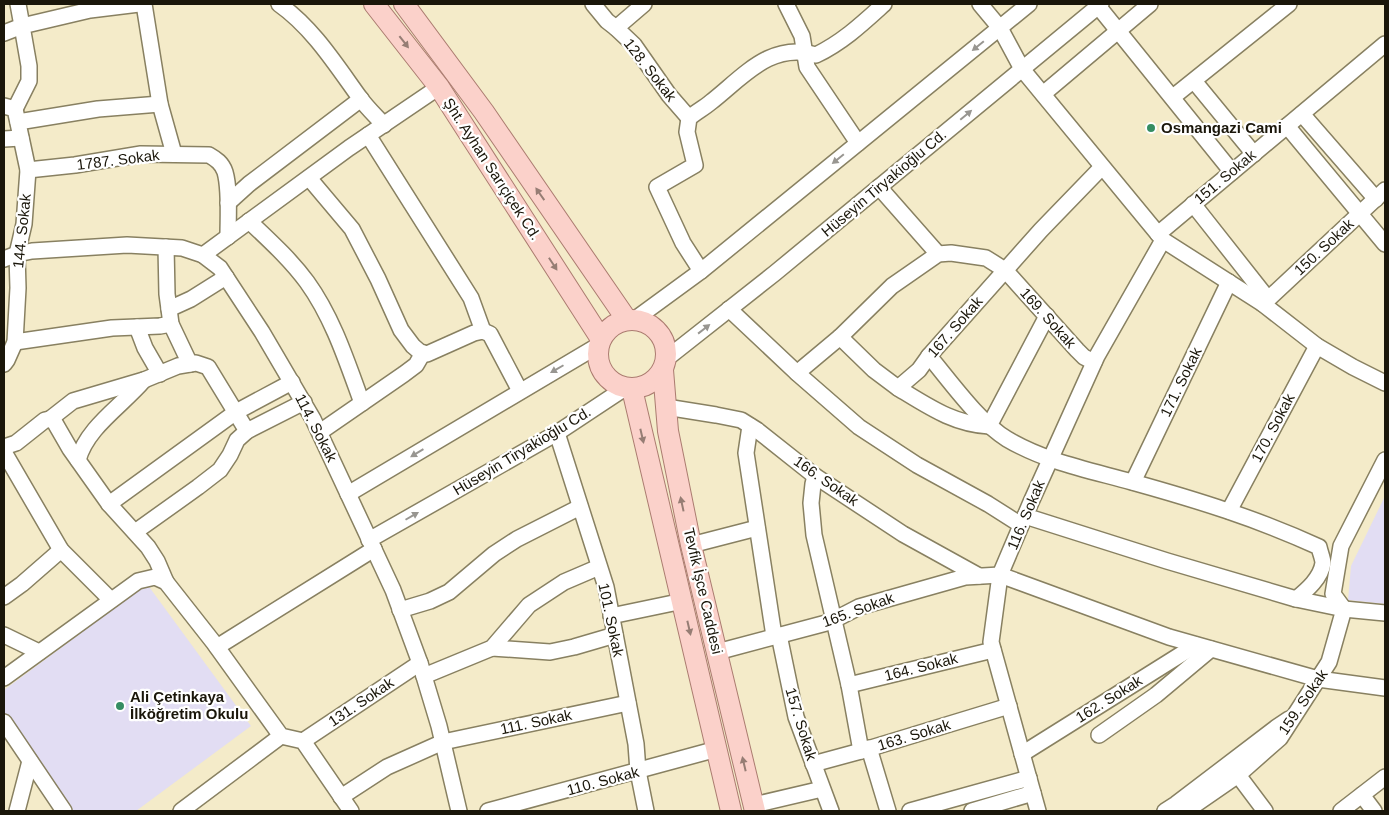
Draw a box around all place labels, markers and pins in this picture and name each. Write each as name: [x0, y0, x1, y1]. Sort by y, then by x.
place label: Osmangazi Cami: [1161, 119, 1282, 136]
marker: Osmangazi Cami: [1145, 122, 1157, 134]
place label: Ali Çetinkaya İlköğretim Okulu: [130, 688, 248, 722]
marker: Ali Çetinkaya İlköğretim Okulu: [114, 700, 126, 712]

